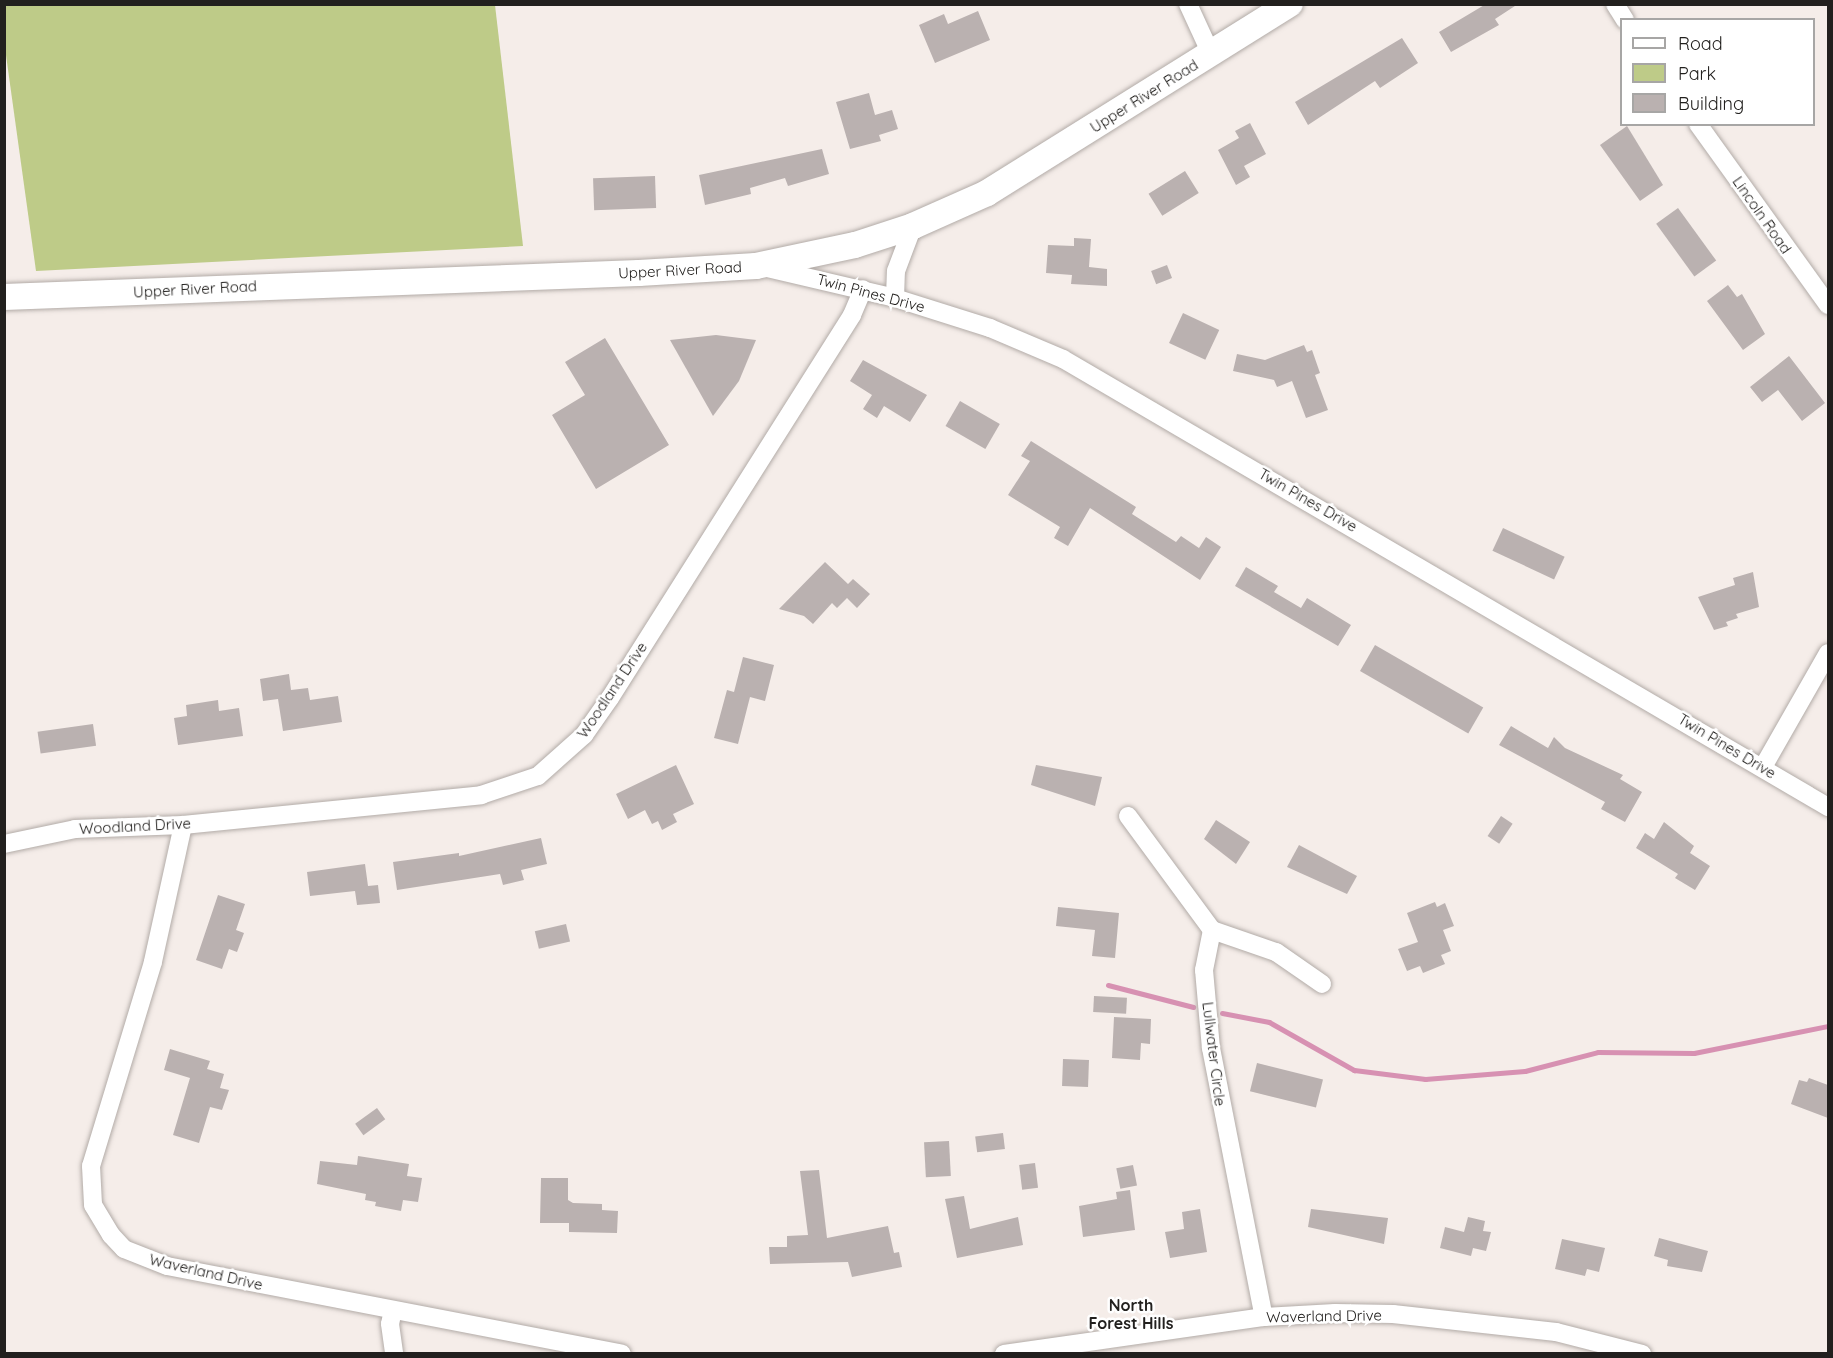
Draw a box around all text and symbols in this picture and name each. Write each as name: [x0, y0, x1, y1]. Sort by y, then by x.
legend: [1620, 18, 1815, 126]
text: Road: [1678, 32, 1723, 55]
street label: Upper River Road: [1087, 56, 1201, 136]
text: Park: [1678, 62, 1716, 85]
text: Building: [1678, 92, 1744, 115]
street label: Lincoln Road: [1729, 173, 1795, 257]
street label: Upper River Road: [618, 258, 742, 282]
street label: Twin Pines Drive: [815, 270, 927, 316]
street label: Upper River Road: [133, 277, 257, 301]
street label: Twin Pines Drive: [1255, 464, 1361, 536]
street label: Woodland Drive: [573, 639, 651, 741]
street label: Twin Pines Drive: [1675, 710, 1779, 782]
street label: Woodland Drive: [79, 814, 191, 838]
street label: Lullwater Circle: [1199, 1001, 1229, 1107]
street label: Waverland Drive: [148, 1250, 264, 1294]
district label: North Forest Hills: [1088, 1295, 1174, 1333]
street label: Waverland Drive: [1266, 1306, 1382, 1326]

